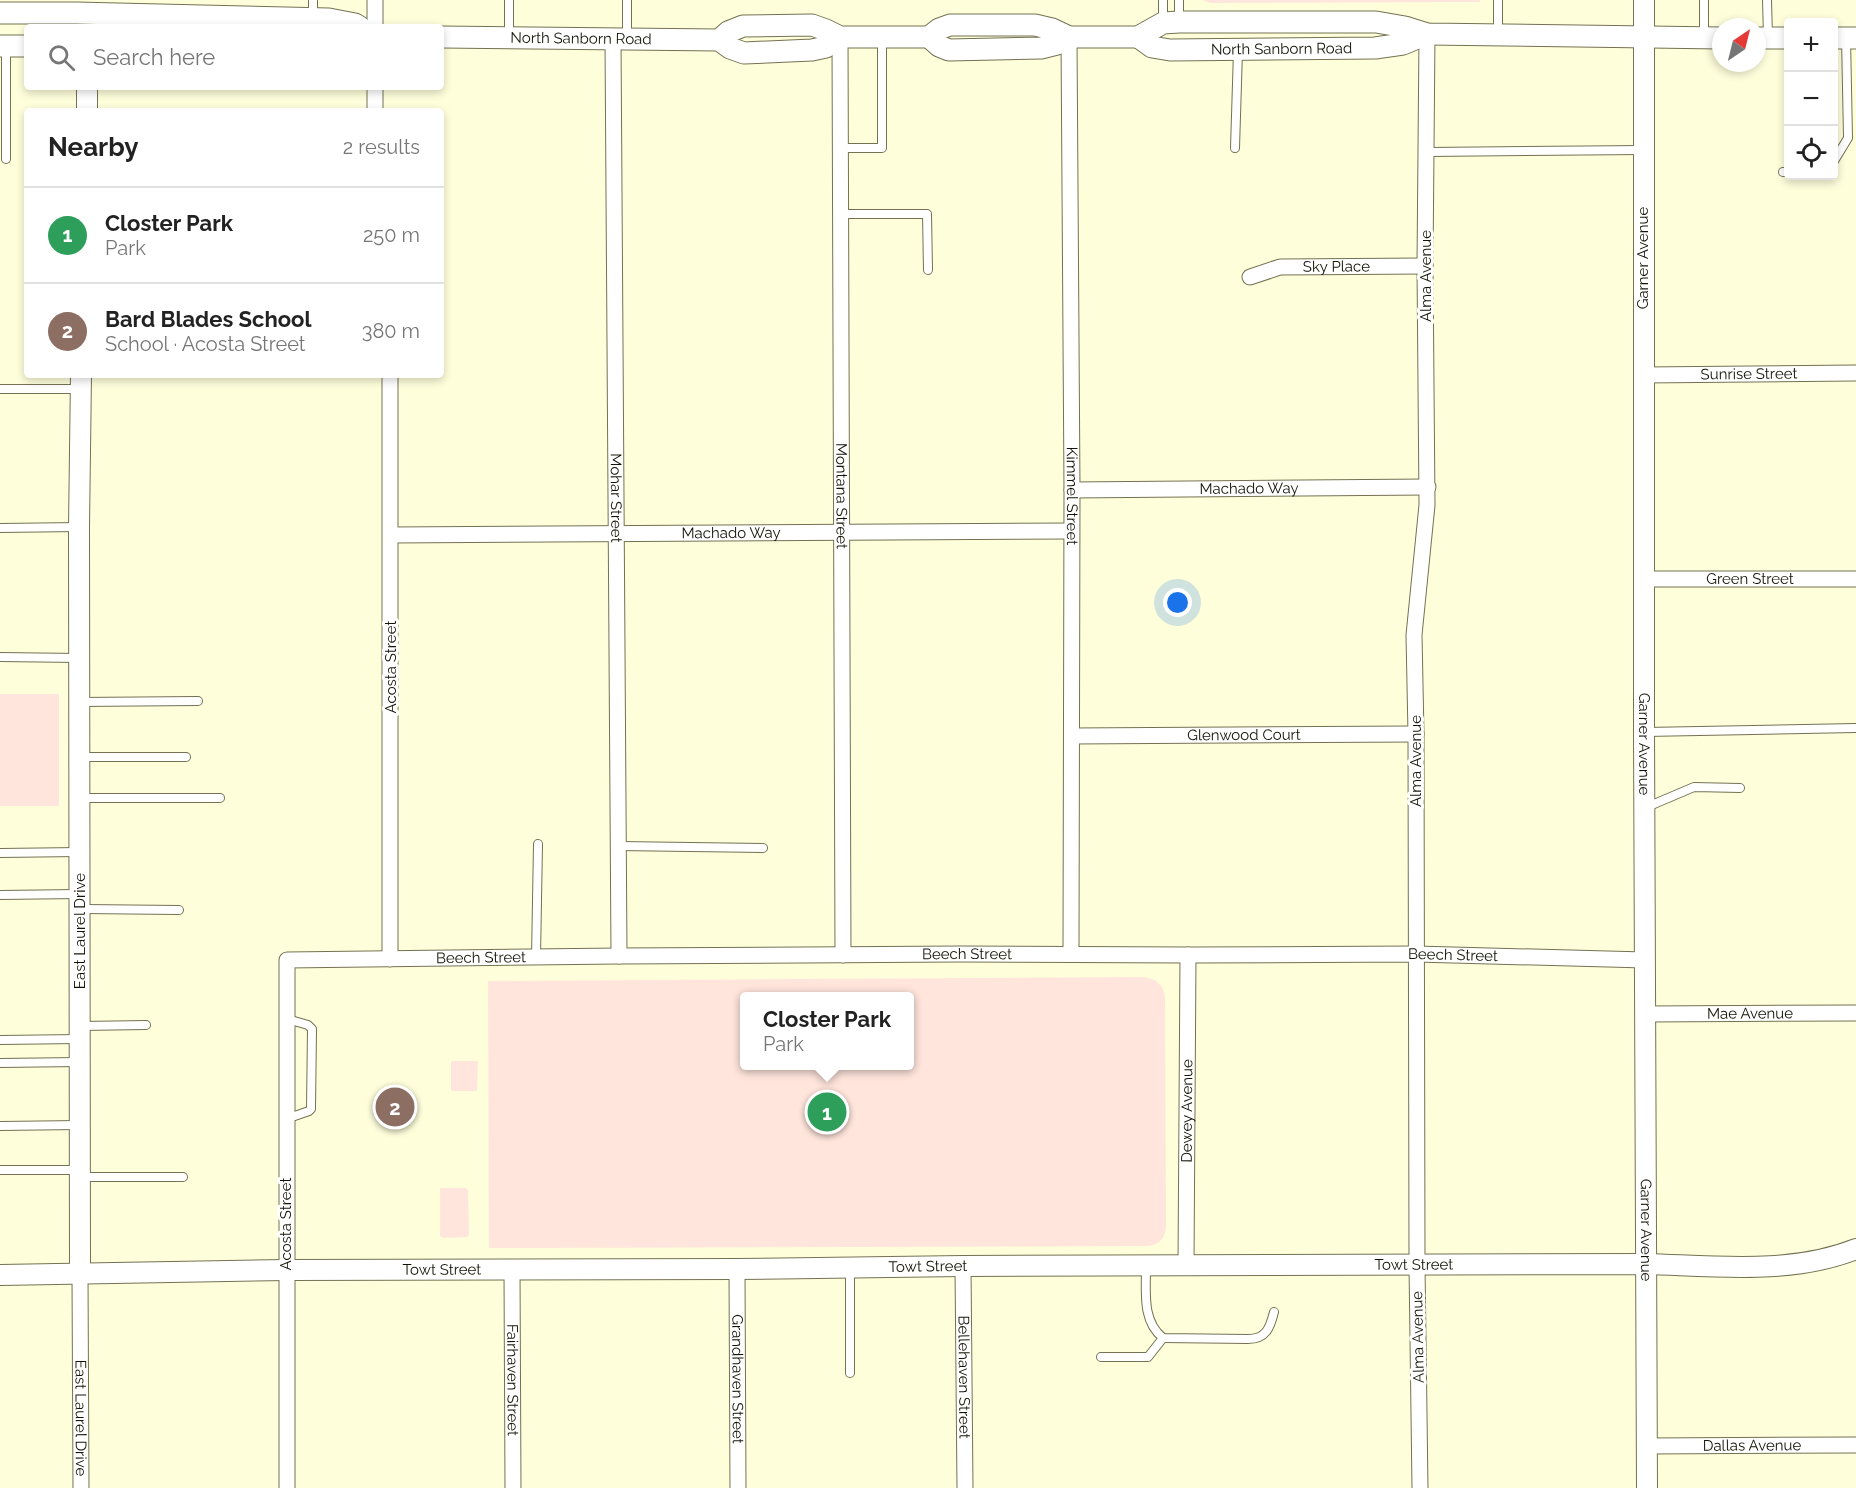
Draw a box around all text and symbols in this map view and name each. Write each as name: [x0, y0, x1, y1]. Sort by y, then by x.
north arrow: [1712, 18, 1766, 72]
map controls: [1784, 18, 1838, 180]
button: +: [1784, 18, 1838, 72]
search box: [24, 24, 444, 90]
street label: North Sanborn Road: [510, 29, 652, 48]
street label: North Sanborn Road: [1211, 39, 1352, 59]
icon: search: [45, 41, 78, 74]
text: Search here: [93, 44, 215, 70]
button: −: [1784, 72, 1838, 126]
button: locate: [1784, 126, 1838, 180]
text: Nearby: [48, 132, 138, 162]
text: 2 results: [343, 135, 420, 159]
street label: Garner Avenue: [1634, 206, 1652, 309]
text: Closter Park: [105, 210, 233, 236]
text: 1: [63, 223, 72, 247]
text: 250 m: [363, 223, 420, 247]
street label: Alma Avenue: [1417, 230, 1435, 322]
text: Park: [105, 236, 146, 260]
street label: Sky Place: [1303, 257, 1370, 276]
text: Bard Blades School: [105, 306, 311, 332]
text: 2: [62, 319, 73, 343]
text: 380 m: [362, 319, 420, 343]
text: School · Acosta Street: [105, 332, 306, 356]
street label: Sunrise Street: [1700, 365, 1798, 383]
street label: Montana Street: [832, 443, 851, 549]
street label: Kimmel Street: [1063, 447, 1081, 545]
street label: Mohar Street: [607, 453, 625, 543]
street label: Machado Way: [1199, 479, 1299, 498]
street label: Machado Way: [681, 524, 781, 542]
street label: Green Street: [1706, 570, 1794, 588]
your location: [1163, 588, 1192, 617]
street label: Acosta Street: [382, 621, 400, 713]
street label: Garner Avenue: [1635, 693, 1653, 796]
street label: Alma Avenue: [1407, 715, 1425, 807]
street label: Glenwood Court: [1187, 726, 1301, 744]
street label: East Laurel Drive: [71, 873, 89, 989]
street label: Beech Street: [922, 945, 1012, 963]
street label: Beech Street: [1408, 945, 1498, 965]
street label: Beech Street: [436, 948, 526, 967]
popup: [740, 992, 914, 1070]
street label: Mae Avenue: [1707, 1004, 1793, 1023]
text: Closter Park: [763, 1006, 891, 1032]
text: Park: [763, 1032, 804, 1056]
street label: Dewey Avenue: [1178, 1059, 1196, 1163]
pin: 2: [376, 1084, 414, 1130]
pin: 1: [808, 1090, 846, 1134]
street label: Acosta Street: [277, 1178, 295, 1270]
street label: Garner Avenue: [1637, 1179, 1655, 1282]
street label: Towt Street: [1374, 1256, 1453, 1274]
street label: Towt Street: [888, 1257, 967, 1276]
street label: Towt Street: [403, 1261, 481, 1279]
street label: Alma Avenue: [1408, 1291, 1428, 1383]
street label: Grandhaven Street: [728, 1314, 747, 1444]
street label: Bellehaven Street: [954, 1315, 974, 1439]
street label: Fairhaven Street: [503, 1324, 522, 1436]
street label: East Laurel Drive: [71, 1360, 90, 1476]
street label: Dallas Avenue: [1703, 1436, 1802, 1455]

